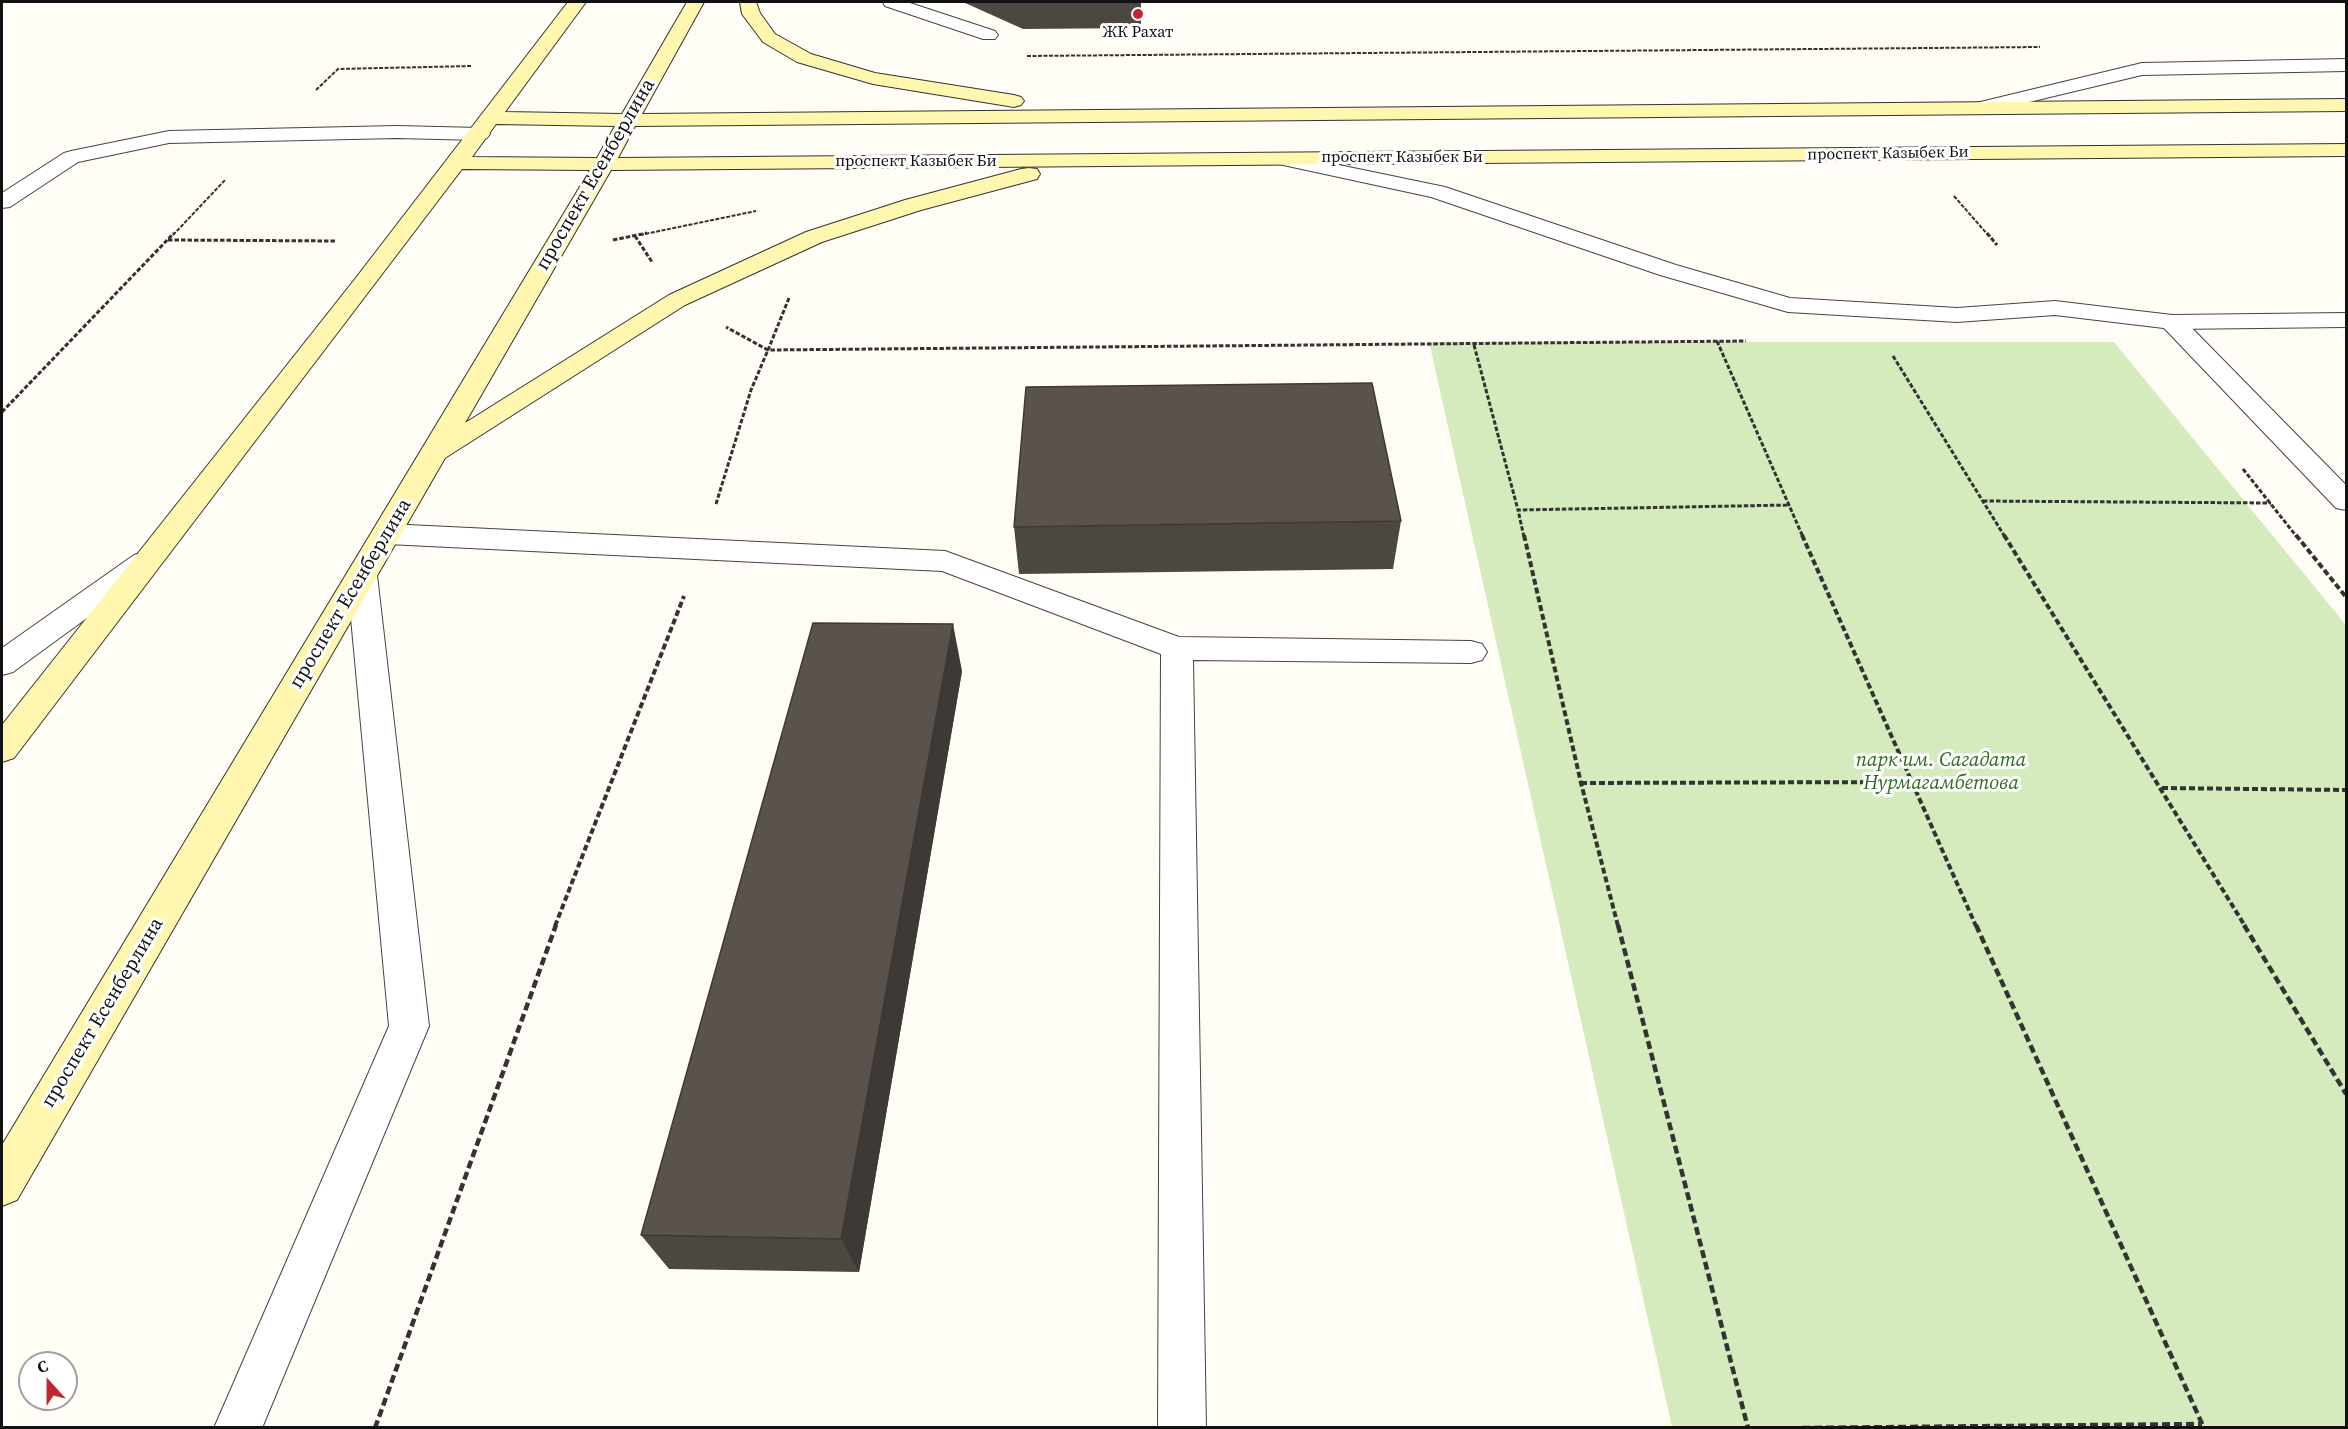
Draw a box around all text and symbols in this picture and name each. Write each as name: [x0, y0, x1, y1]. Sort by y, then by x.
marker: ЖК Рахат: [1131, 7, 1145, 21]
place label: ЖК Рахат: [1103, 23, 1173, 43]
street label: проспект Есенберлина: [531, 75, 661, 275]
street label: проспект Казыбек Би: [1807, 143, 1969, 165]
street label: проспект Казыбек Би: [1321, 148, 1483, 168]
street label: проспект Казыбек Би: [835, 152, 997, 172]
street label: проспект Есенберлина: [285, 495, 417, 693]
park label: парк им. Сагадата Нурмагамбетова: [1856, 749, 2026, 796]
street label: проспект Есенберлина: [37, 914, 169, 1112]
north arrow: [18, 1351, 78, 1411]
text: С: [34, 1354, 51, 1378]

